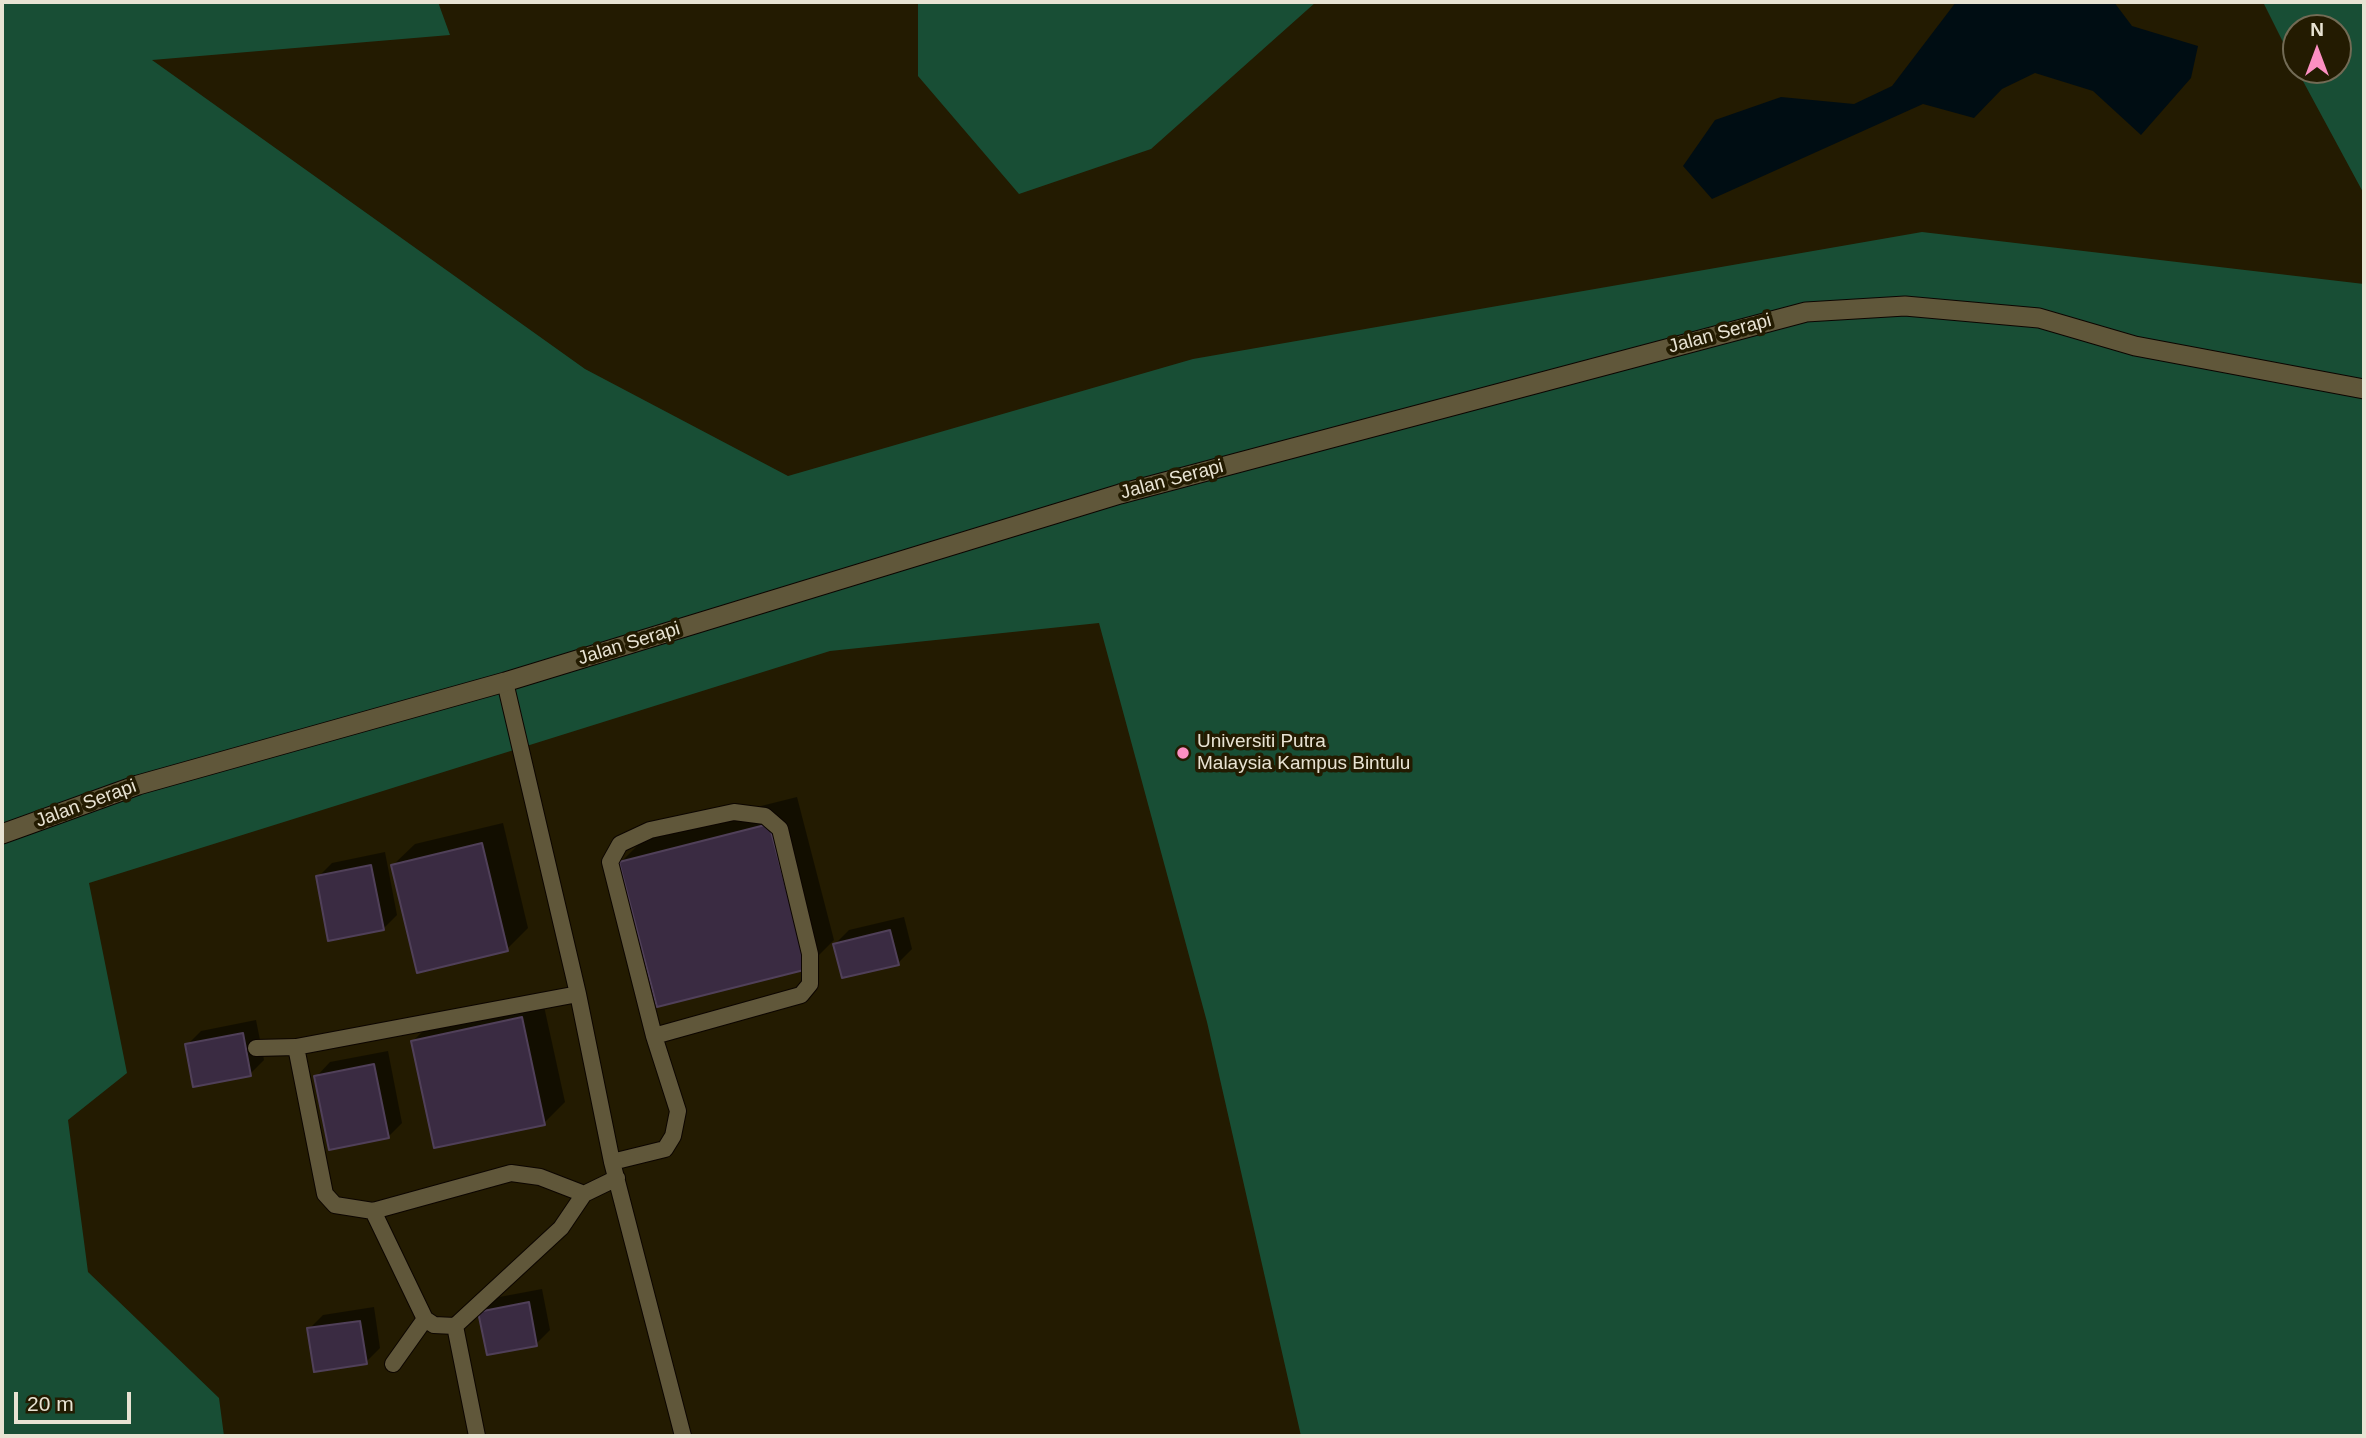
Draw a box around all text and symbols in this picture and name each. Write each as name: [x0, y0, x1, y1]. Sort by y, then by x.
north arrow: [2282, 14, 2352, 84]
text: N: [2310, 19, 2324, 40]
street label: Jalan Serapi: [1666, 309, 1774, 359]
street label: Jalan Serapi: [1118, 455, 1226, 505]
street label: Jalan Serapi: [575, 618, 683, 670]
place label: Universiti Putra Malaysia Kampus Bintulu: [1197, 731, 1410, 775]
marker: Universiti Putra Malaysia Kampus Bintulu: [1175, 745, 1191, 761]
street label: Jalan Serapi: [32, 775, 140, 833]
scale bar: [18, 1378, 135, 1422]
text: 20 m: [27, 1392, 74, 1415]

